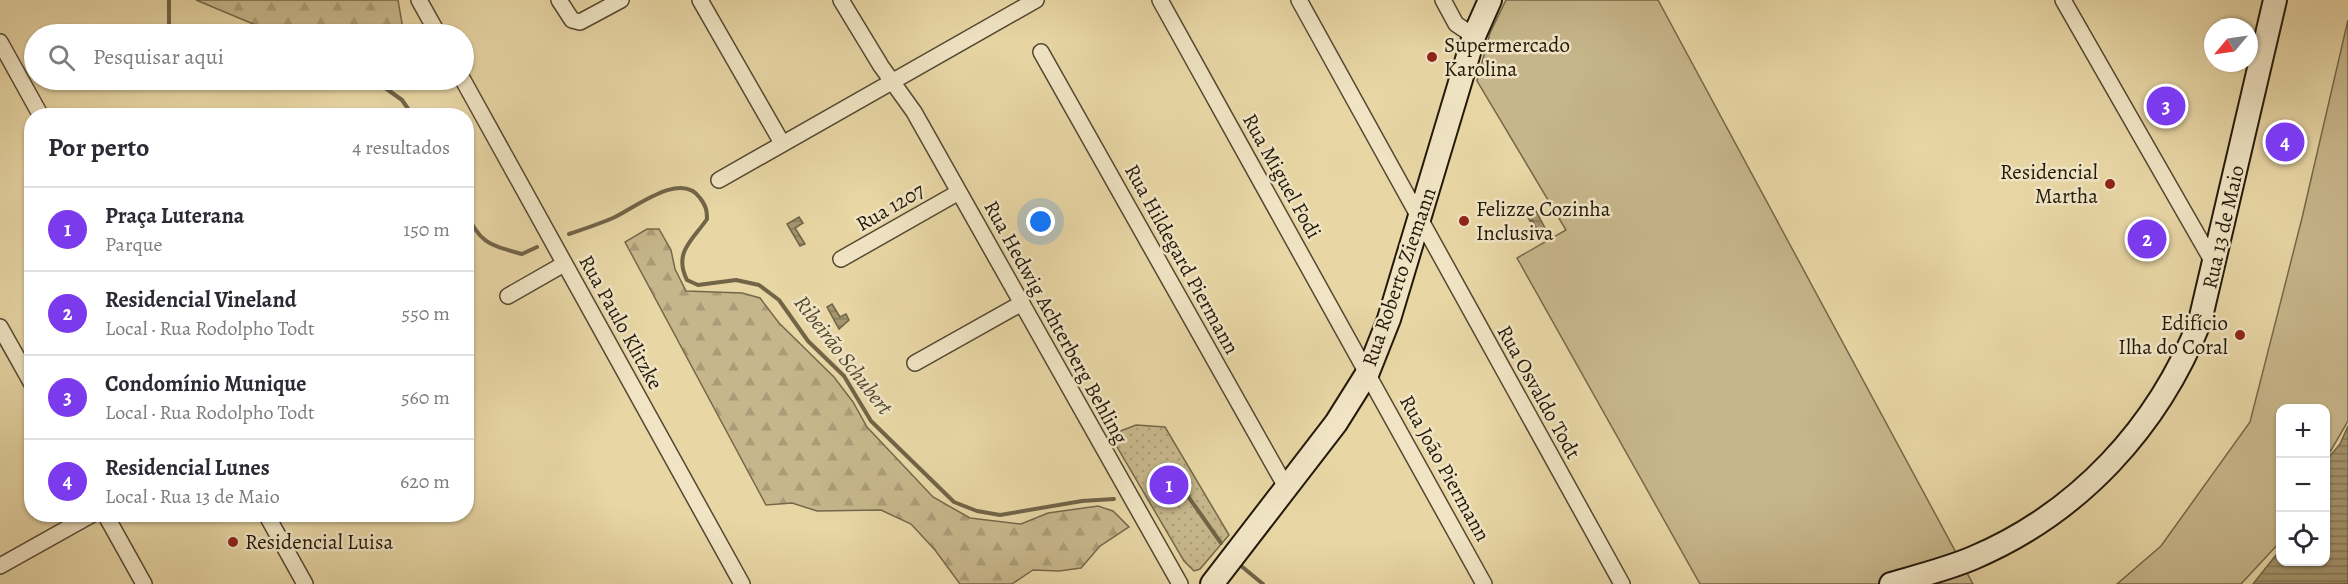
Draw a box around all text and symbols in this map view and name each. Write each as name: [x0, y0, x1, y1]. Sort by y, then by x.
north arrow: [2204, 18, 2258, 72]
search box: [24, 24, 474, 90]
place label: Supermercado Karolina: [1444, 31, 1570, 83]
icon: search: [45, 41, 78, 74]
text: Pesquisar aqui: [93, 42, 224, 72]
marker: Supermercado Karolina: [1425, 50, 1439, 64]
pin: 3: [2146, 84, 2186, 128]
street label: Rua Miguel Fodi: [1236, 108, 1328, 244]
pin: 4: [2266, 120, 2304, 164]
text: Por perto: [48, 130, 149, 165]
text: 4 resultados: [352, 134, 450, 161]
place label: Residencial Martha: [2000, 158, 2098, 210]
street label: Rua Hildegard Piermann: [1118, 159, 1246, 359]
street label: Rua 13 de Maio: [2195, 162, 2251, 292]
street label: Rua 1207: [851, 176, 929, 238]
marker: Residencial Martha: [2103, 177, 2117, 191]
street label: Rua Roberto Ziemann: [1355, 184, 1443, 370]
street label: Rua Hedwig Achterberg Behling: [977, 195, 1135, 449]
place label: Felizze Cozinha Inclusiva: [1476, 195, 1611, 247]
text: Praça Luterana: [105, 201, 244, 231]
your location: [1026, 207, 1055, 236]
marker: Felizze Cozinha Inclusiva: [1457, 214, 1471, 228]
text: 1: [64, 216, 71, 243]
text: 150 m: [403, 216, 450, 243]
pin: 2: [2128, 216, 2166, 262]
text: Parque: [105, 231, 163, 258]
street label: Rua Paulo Klitzke: [572, 250, 670, 394]
text: Residencial Vineland: [105, 285, 297, 315]
water label: Ribeirão Schubert: [787, 289, 900, 421]
text: 2: [63, 300, 72, 327]
text: 550 m: [402, 300, 450, 327]
place label: Edifício Ilha do Coral: [2118, 309, 2228, 361]
text: Local · Rua Rodolpho Todt: [105, 315, 315, 342]
street label: Rua Osvaldo Todt: [1491, 320, 1587, 464]
marker: Edifício Ilha do Coral: [2233, 328, 2247, 342]
text: Condomínio Munique: [105, 369, 306, 399]
text: 3: [63, 384, 72, 411]
text: 560 m: [401, 384, 450, 411]
street label: Rua João Piermann: [1393, 390, 1497, 546]
text: Local · Rua Rodolpho Todt: [105, 399, 315, 426]
map controls: [2276, 404, 2330, 566]
button: +: [2276, 404, 2330, 458]
text: Residencial Lunes: [105, 453, 270, 483]
button: −: [2276, 458, 2330, 512]
pin: 1: [1150, 462, 1188, 508]
text: 4: [63, 468, 72, 495]
text: 620 m: [400, 468, 450, 495]
text: Local · Rua 13 de Maio: [105, 483, 280, 510]
button: locate: [2276, 512, 2330, 566]
place label: Residencial Luisa: [245, 528, 393, 556]
marker: Residencial Luisa: [226, 535, 240, 549]

